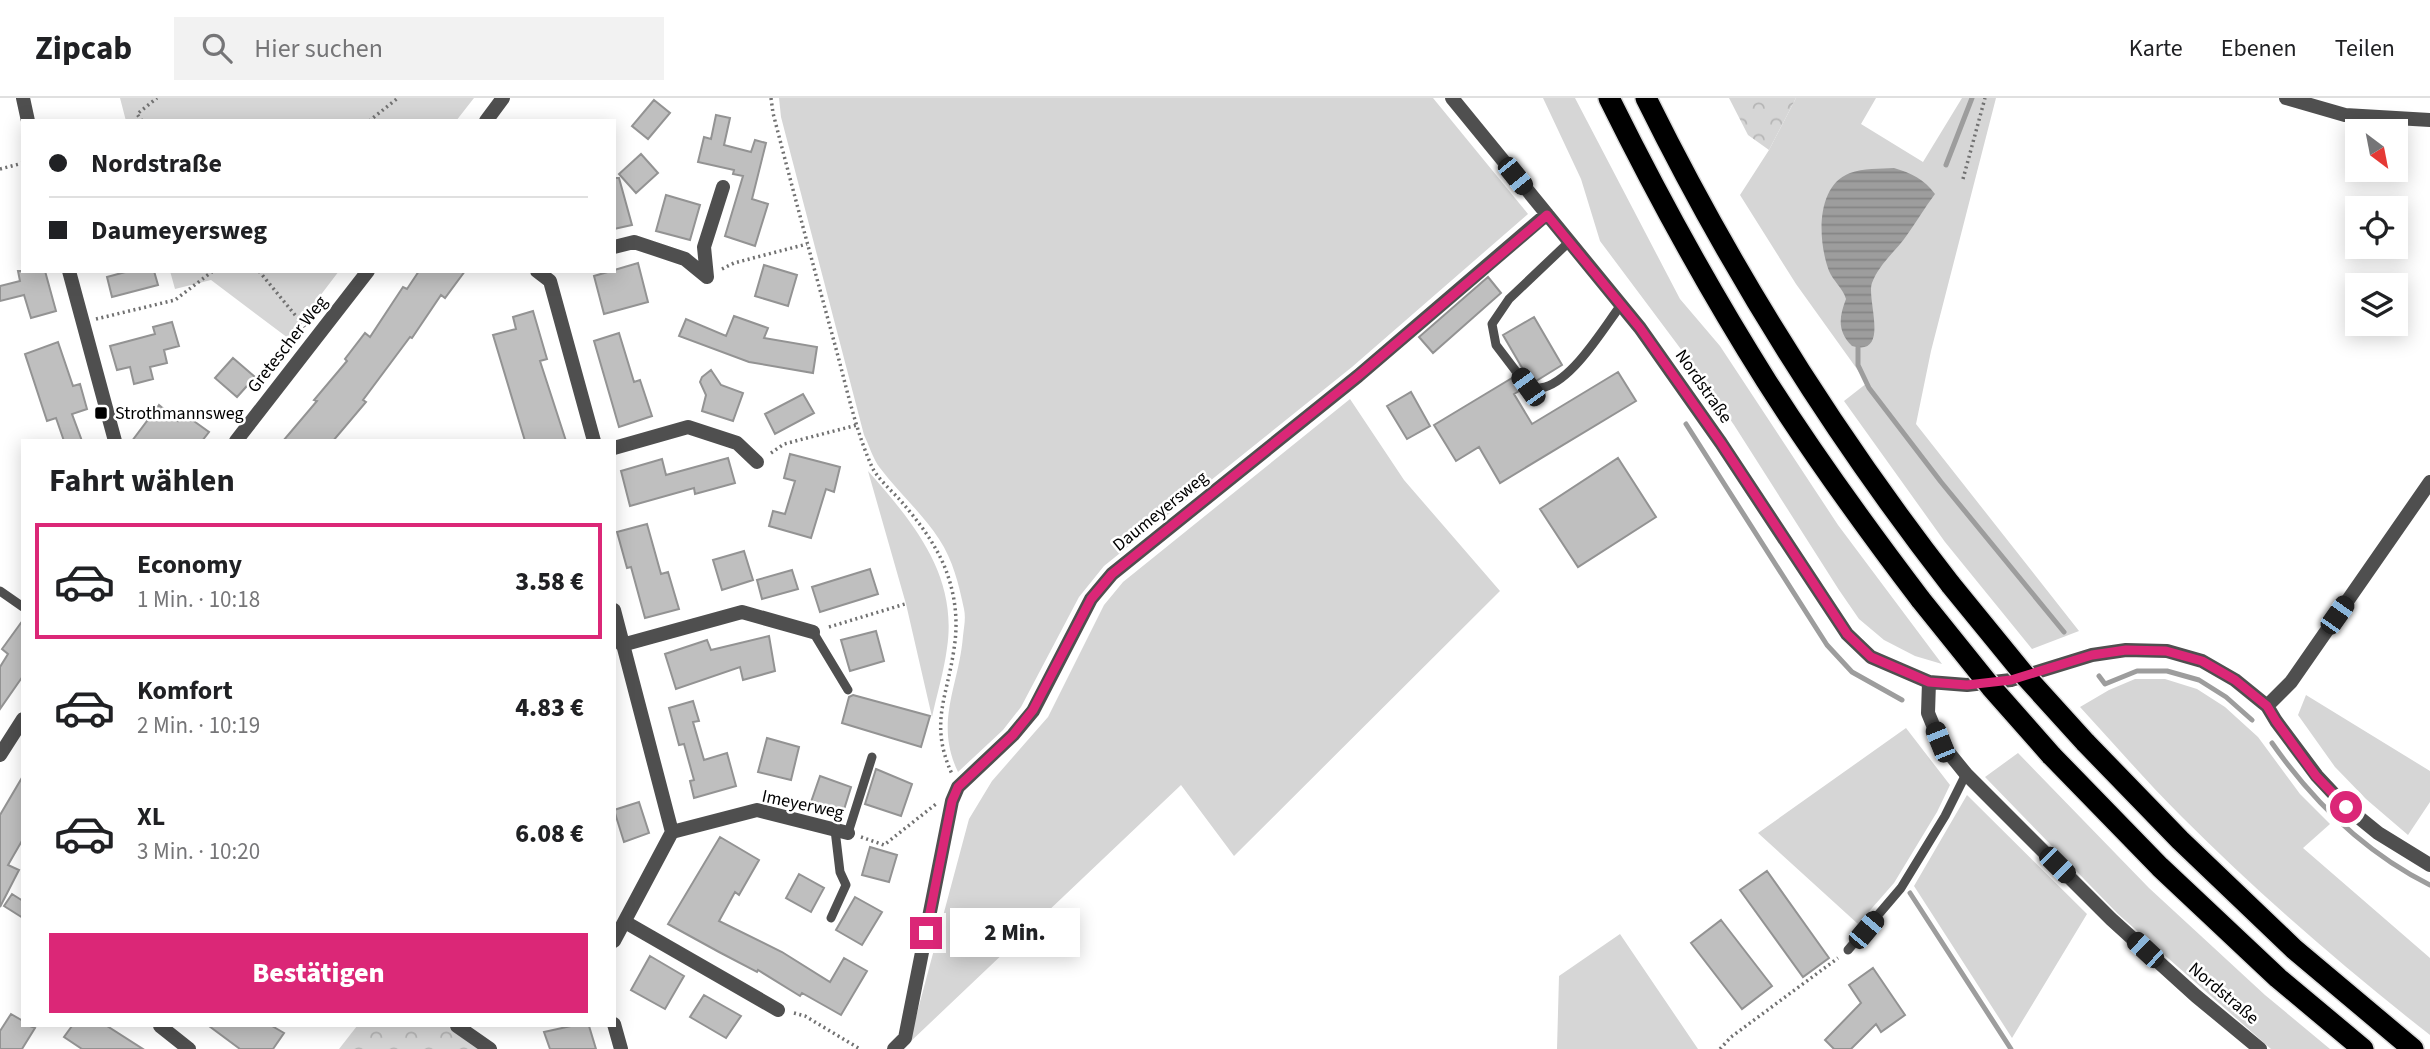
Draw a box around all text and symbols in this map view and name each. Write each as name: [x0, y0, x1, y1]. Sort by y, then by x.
search box: [174, 17, 664, 80]
text: Zipcab: [35, 25, 132, 72]
icon: search: [198, 29, 236, 67]
text: Hier suchen: [254, 30, 383, 67]
text: Karte: [2129, 31, 2183, 66]
text: Ebenen: [2221, 31, 2297, 66]
text: Teilen: [2335, 31, 2395, 66]
north arrow: [2345, 119, 2408, 182]
map controls: [2345, 119, 2408, 336]
text: Nordstraße: [91, 145, 222, 182]
car: [1494, 153, 1537, 199]
button: locate: [2345, 196, 2408, 259]
text: Daumeyersweg: [91, 212, 267, 249]
button: layers: [2345, 273, 2408, 336]
street label: Gretescher Weg: [242, 291, 333, 398]
street label: Nordstraße: [1669, 344, 1738, 428]
car: [1508, 364, 1549, 410]
place label: Strothmannsweg: [115, 401, 244, 426]
marker: Strothmannsweg: [93, 405, 109, 421]
text: Fahrt wählen: [49, 458, 235, 504]
street label: Daumeyersweg: [1108, 465, 1213, 557]
text: Economy: [137, 546, 242, 583]
icon: car: [53, 550, 116, 613]
text: 3.58 €: [515, 563, 584, 600]
text: 1 Min. · 10:18: [137, 583, 260, 616]
car: [2317, 592, 2358, 638]
text: Komfort: [137, 672, 233, 709]
icon: car: [53, 676, 116, 739]
text: 4.83 €: [515, 689, 584, 726]
text: 2 Min. · 10:19: [137, 709, 260, 742]
car: [1923, 719, 1958, 765]
street label: Imeyerweg: [760, 784, 846, 825]
route start: [2330, 791, 2362, 823]
text: XL: [137, 798, 165, 835]
icon: car: [53, 802, 116, 865]
text: 6.08 €: [515, 815, 584, 852]
text: 3 Min. · 10:20: [137, 835, 260, 868]
car: [2035, 843, 2080, 887]
car: [1845, 907, 1888, 953]
callout: 2 Min.: [950, 908, 1080, 958]
text: 2 Min.: [984, 916, 1046, 949]
route end: [910, 917, 942, 949]
car: [2123, 928, 2168, 972]
button: Bestätigen: [49, 933, 588, 1013]
street label: Nordstraße: [2183, 957, 2264, 1030]

